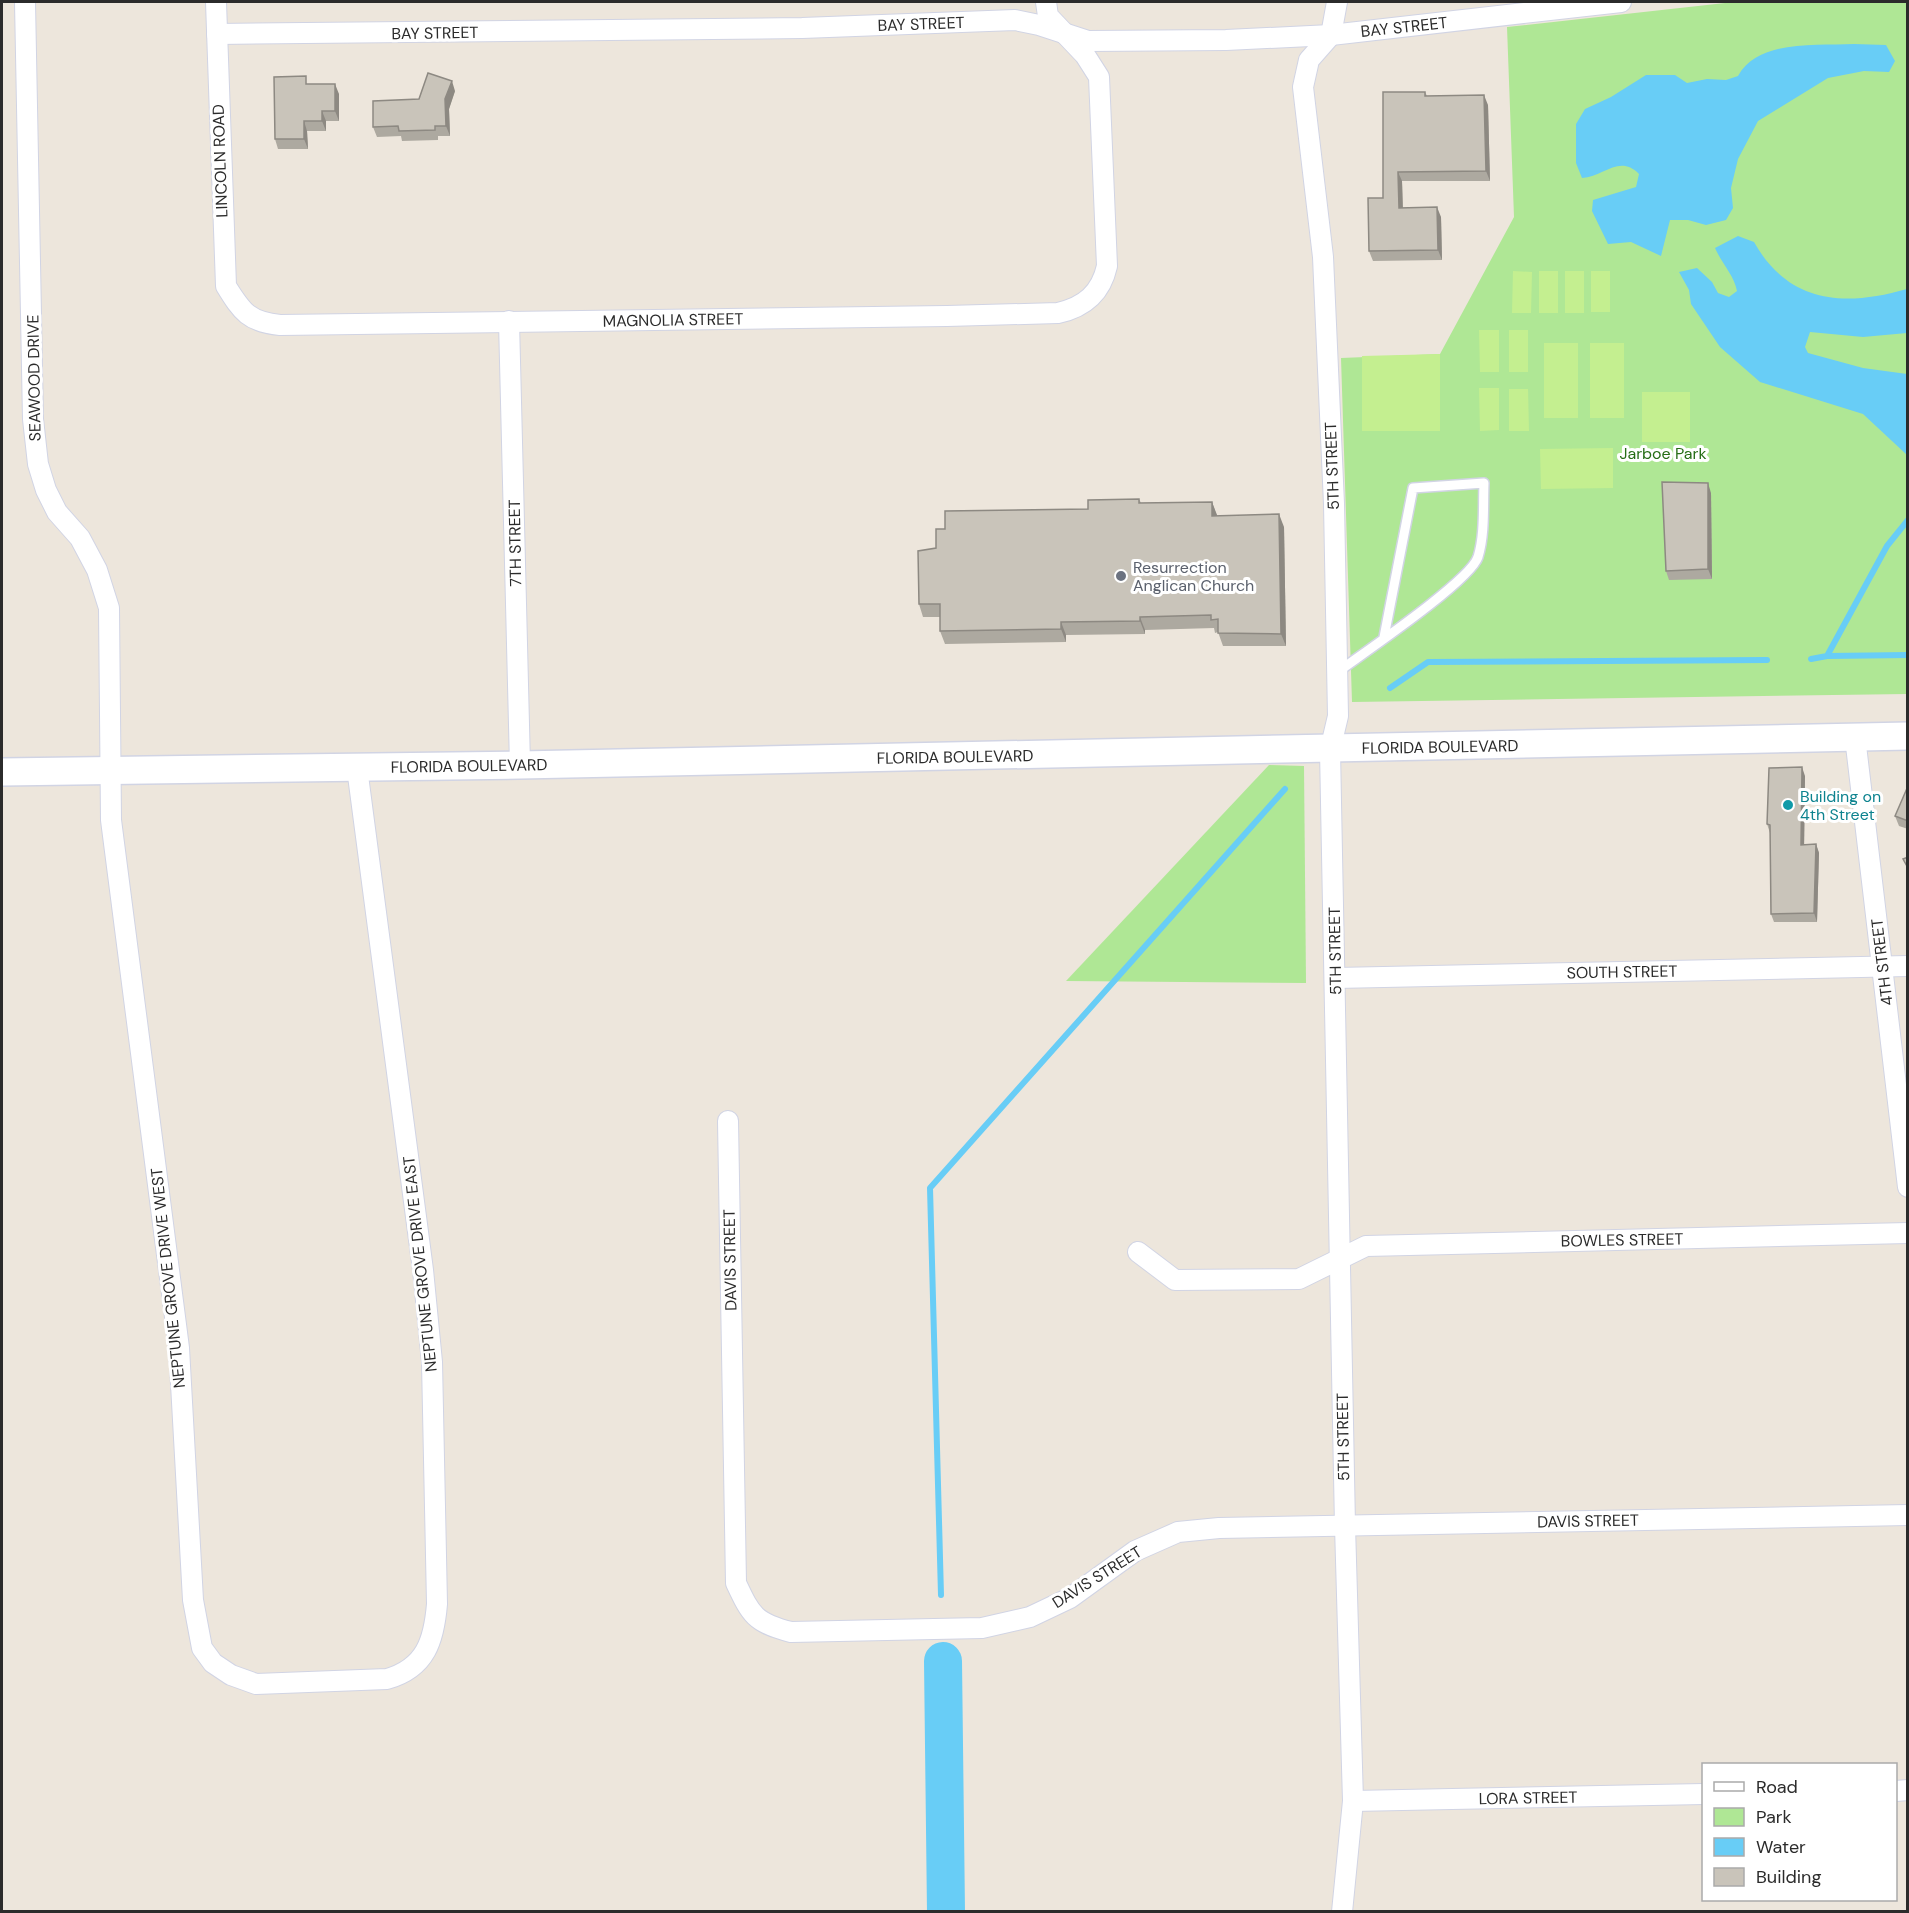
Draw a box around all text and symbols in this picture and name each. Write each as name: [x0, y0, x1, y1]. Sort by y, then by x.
street label: BAY STREET: [877, 12, 965, 36]
street label: BAY STREET: [1360, 12, 1448, 42]
street label: BAY STREET: [391, 22, 479, 44]
street label: LINCOLN ROAD: [208, 104, 232, 218]
street label: MAGNOLIA STREET: [603, 308, 744, 332]
street label: SEAWOOD DRIVE: [22, 314, 46, 442]
street label: 5TH STREET: [1320, 422, 1344, 510]
park label: Jarboe Park: [1619, 443, 1707, 464]
street label: 7TH STREET: [504, 499, 526, 587]
place label: Resurrection Anglican Church: [1133, 557, 1254, 596]
marker: Resurrection Anglican Church: [1114, 569, 1128, 583]
street label: FLORIDA BOULEVARD: [1361, 735, 1519, 759]
street label: FLORIDA BOULEVARD: [876, 745, 1034, 769]
street label: FLORIDA BOULEVARD: [390, 754, 548, 778]
place label: Building on 4th Street: [1800, 786, 1881, 825]
marker: Building on 4th Street: [1781, 798, 1795, 812]
street label: 5TH STREET: [1324, 907, 1346, 995]
street label: 4TH STREET: [1866, 917, 1898, 1007]
street label: SOUTH STREET: [1566, 961, 1678, 983]
street label: NEPTUNE GROVE DRIVE EAST: [398, 1155, 442, 1373]
street label: NEPTUNE GROVE DRIVE WEST: [146, 1167, 190, 1389]
street label: DAVIS STREET: [719, 1209, 741, 1311]
street label: BOWLES STREET: [1560, 1228, 1684, 1252]
street label: 5TH STREET: [1332, 1393, 1354, 1481]
street label: DAVIS STREET: [1537, 1510, 1639, 1532]
street label: DAVIS STREET: [1048, 1541, 1146, 1613]
legend: [1702, 1763, 1897, 1901]
text: Road: [1756, 1775, 1798, 1799]
street label: LORA STREET: [1478, 1787, 1578, 1809]
text: Park: [1756, 1805, 1792, 1829]
text: Water: [1756, 1835, 1806, 1859]
text: Building: [1756, 1865, 1821, 1889]

